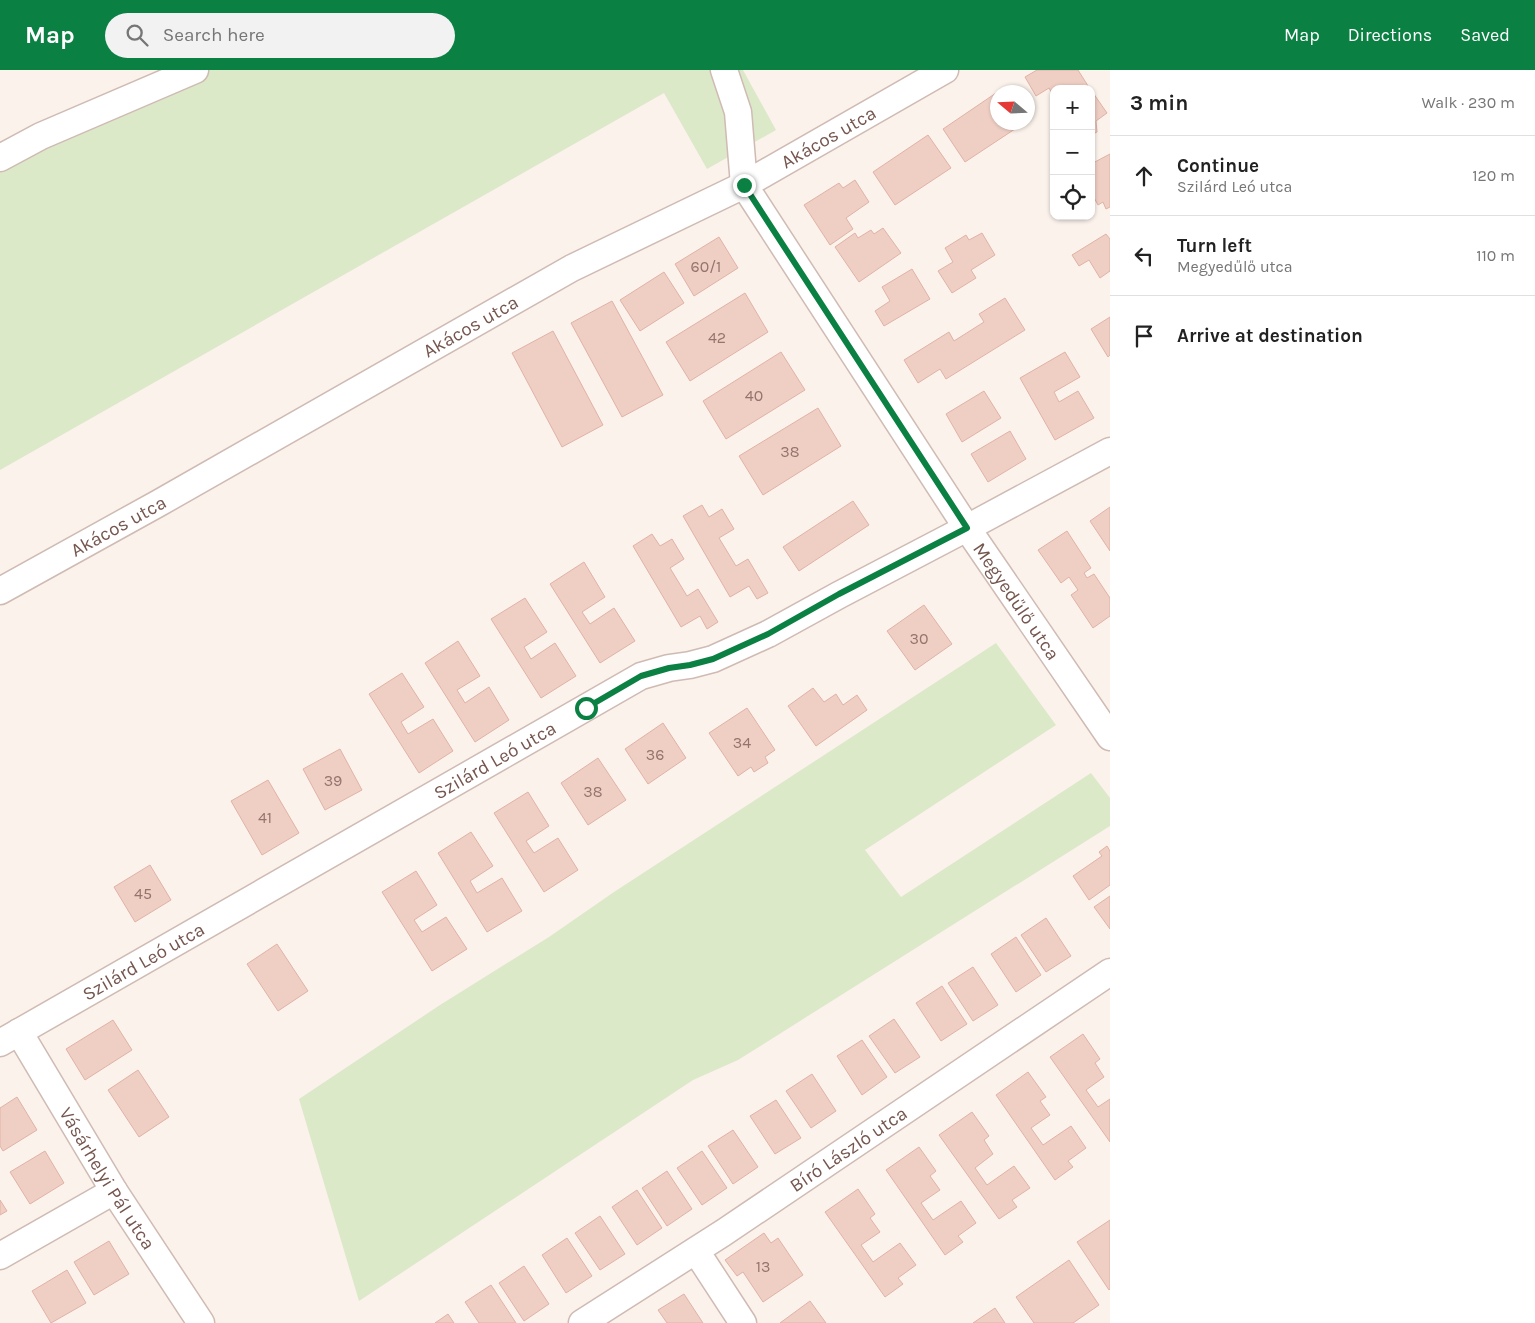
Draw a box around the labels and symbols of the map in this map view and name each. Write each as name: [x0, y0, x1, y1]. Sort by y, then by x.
north arrow: [990, 85, 1035, 130]
street label: Akácos utca: [777, 102, 880, 173]
route end: [733, 174, 756, 197]
house number: 60/1: [691, 257, 721, 276]
street label: Akácos utca: [419, 291, 522, 362]
house number: 42: [708, 328, 726, 347]
house number: 40: [745, 386, 763, 405]
house number: 38: [780, 442, 800, 461]
street label: Akácos utca: [67, 491, 170, 562]
street label: Megyedűlő utca: [968, 539, 1064, 664]
house number: 30: [910, 629, 928, 648]
route start: [575, 697, 598, 720]
street label: Szilárd Leó utca: [430, 717, 560, 804]
house number: 34: [733, 733, 751, 752]
house number: 36: [646, 745, 664, 764]
house number: 39: [324, 771, 342, 790]
house number: 38: [583, 782, 603, 801]
house number: 41: [258, 808, 272, 827]
house number: 45: [134, 884, 152, 903]
street label: Szilárd Leó utca: [79, 918, 209, 1006]
street label: Bíró László utca: [786, 1102, 911, 1197]
street label: Vásárhelyi Pál utca: [55, 1104, 159, 1254]
house number: 13: [756, 1257, 770, 1276]

